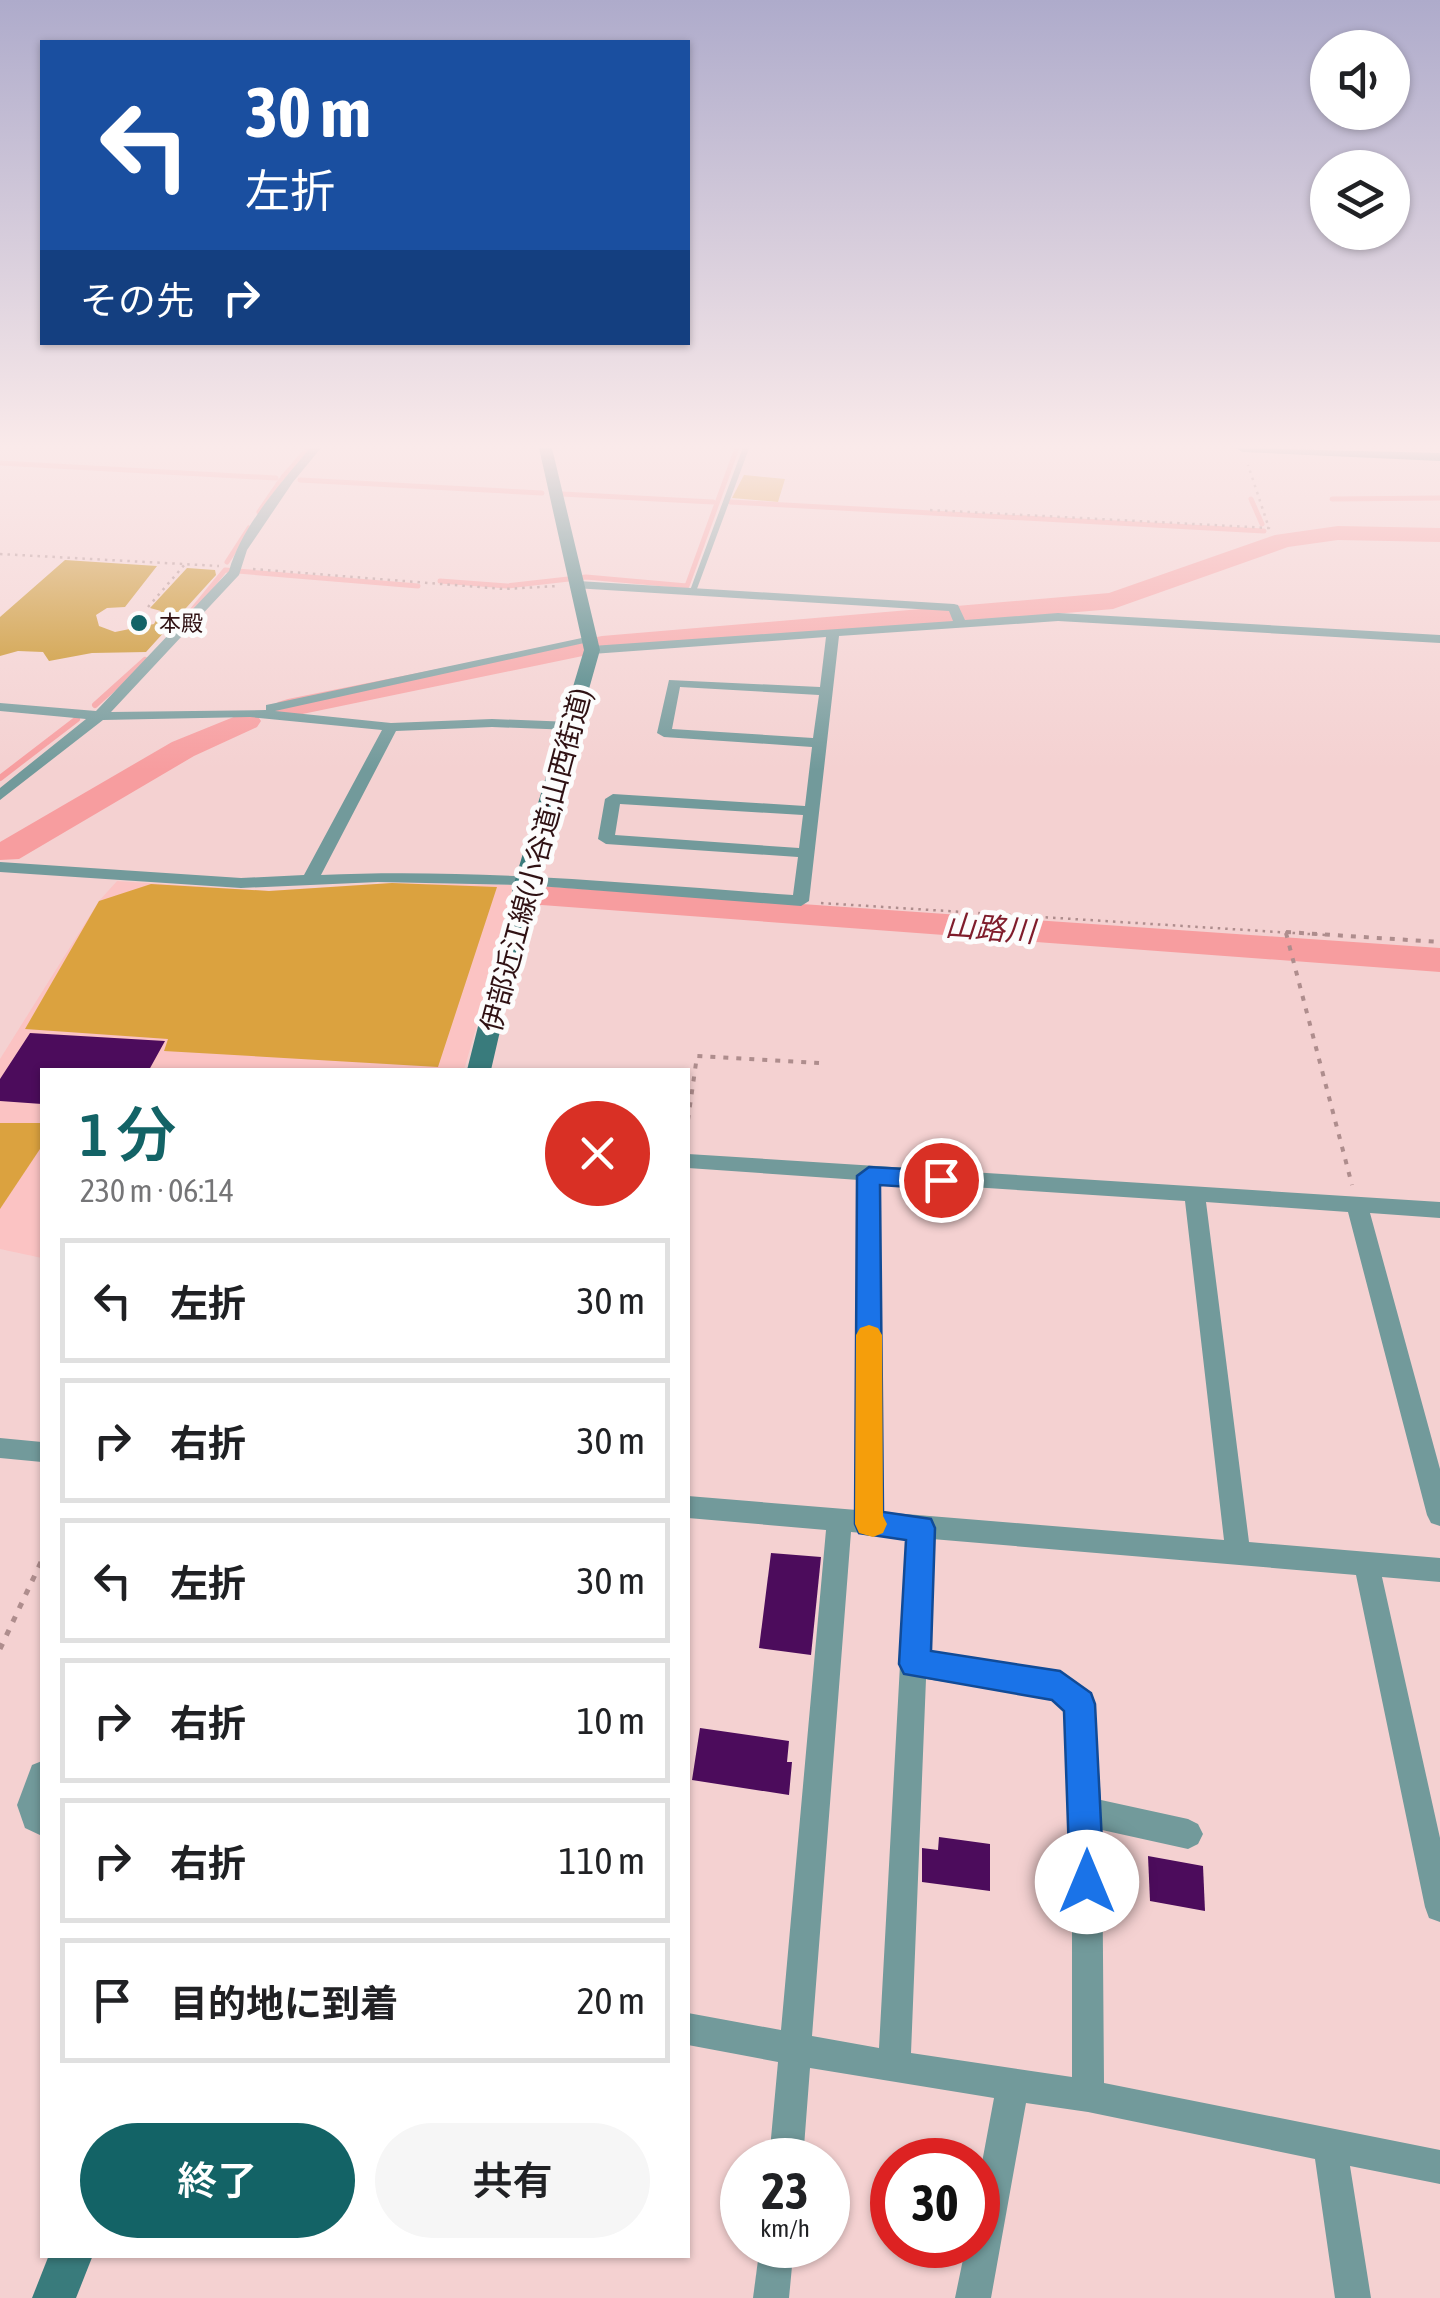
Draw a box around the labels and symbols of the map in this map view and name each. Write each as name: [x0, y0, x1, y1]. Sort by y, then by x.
place label: 本殿: [159, 610, 203, 636]
marker: 本殿: [128, 612, 150, 634]
street label: 伊部近江線(小谷道;山西街道): [475, 685, 597, 1035]
water label: 山路川: [944, 908, 1039, 948]
pin: [899, 1138, 984, 1223]
position arrow: [1035, 1830, 1139, 1934]
speed limit sign: 30: [870, 2138, 1000, 2268]

